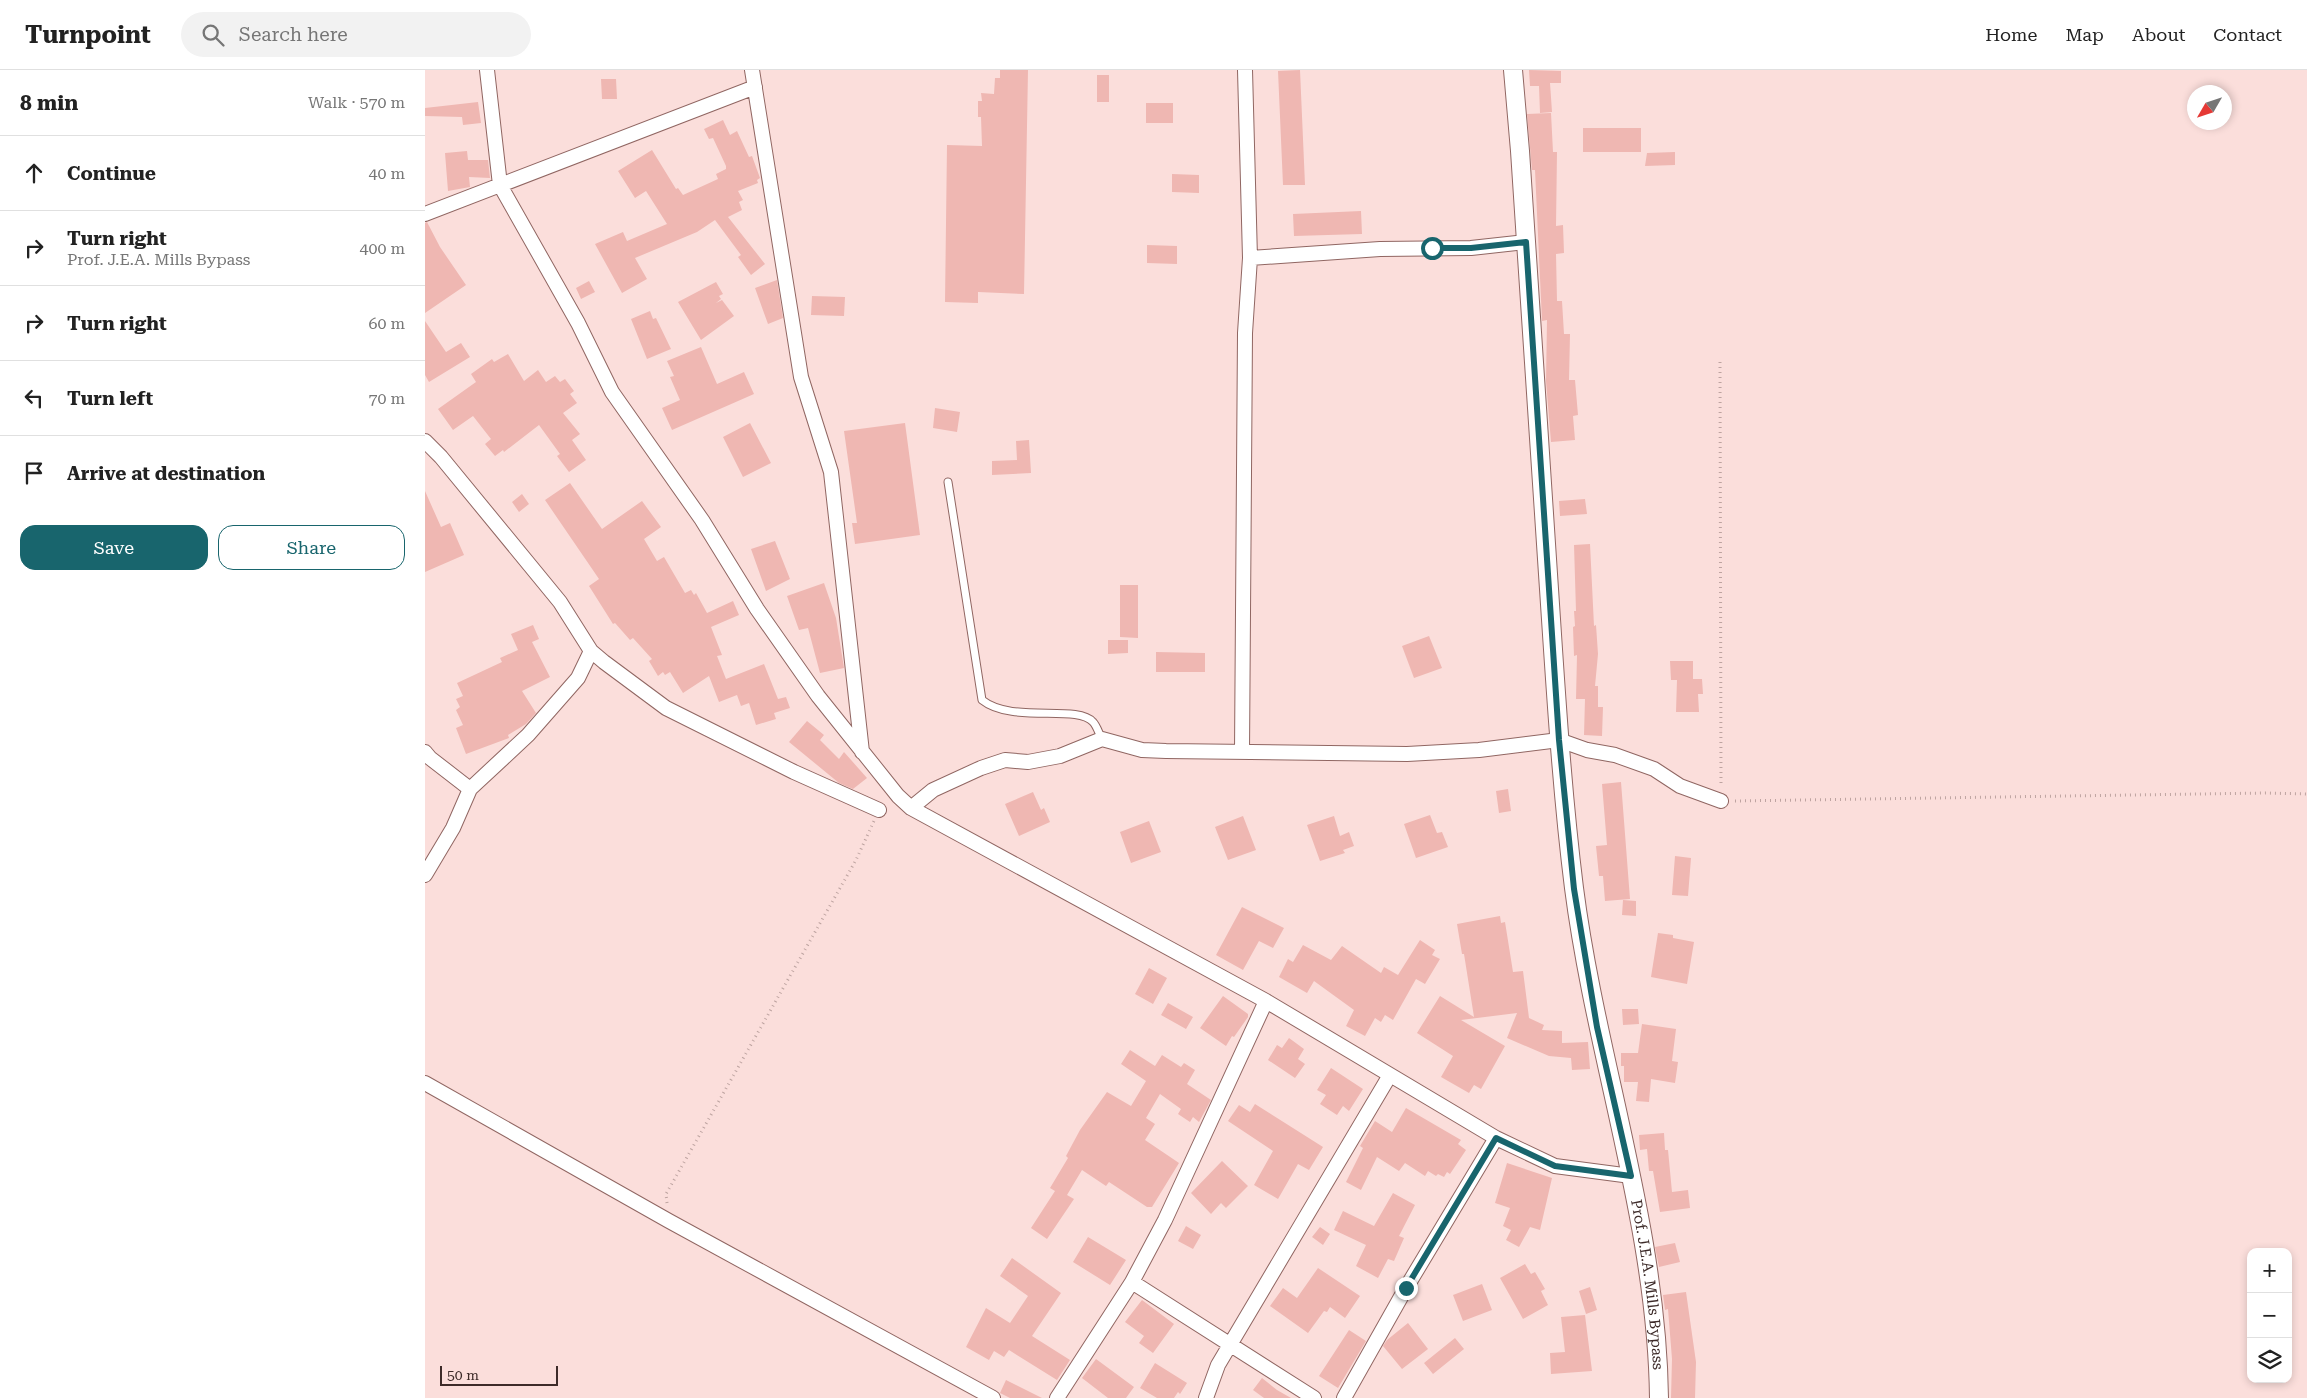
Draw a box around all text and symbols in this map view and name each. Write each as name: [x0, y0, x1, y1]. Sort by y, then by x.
search box: [181, 12, 531, 57]
text: Turnpoint: [25, 21, 151, 49]
icon: search: [199, 21, 227, 49]
text: Search here: [239, 23, 348, 46]
text: Home: [1985, 24, 2037, 45]
text: Map: [2065, 24, 2104, 45]
text: About: [2132, 24, 2185, 45]
text: Contact: [2213, 24, 2282, 45]
north arrow: [2187, 85, 2232, 130]
text: 8 min: [20, 91, 78, 115]
text: Walk · 570 m: [308, 93, 405, 112]
icon: ahead: [20, 159, 48, 187]
text: Continue: [67, 162, 156, 185]
text: 40 m: [368, 164, 405, 183]
text: Turn right: [67, 227, 167, 250]
icon: right: [20, 234, 48, 262]
route start: [1421, 237, 1444, 260]
text: 400 m: [359, 239, 405, 258]
text: Prof. J.E.A. Mills Bypass: [67, 250, 250, 269]
icon: right: [20, 309, 48, 337]
text: Turn right: [67, 312, 167, 335]
text: 60 m: [368, 314, 405, 333]
icon: left: [20, 384, 48, 412]
text: Turn left: [67, 387, 153, 410]
text: 70 m: [368, 389, 405, 408]
icon: arrive: [20, 459, 48, 487]
text: Arrive at destination: [67, 462, 265, 485]
button: Save: [20, 525, 208, 570]
button: Share: [218, 525, 405, 570]
street label: Prof. J.E.A. Mills Bypass: [1627, 1198, 1667, 1370]
map controls: [2247, 1248, 2292, 1383]
button: +: [2247, 1248, 2292, 1293]
route end: [1395, 1277, 1418, 1300]
button: −: [2247, 1293, 2292, 1338]
button: layers: [2247, 1338, 2292, 1383]
scale bar: [440, 1363, 557, 1386]
text: 50 m: [447, 1367, 479, 1383]

